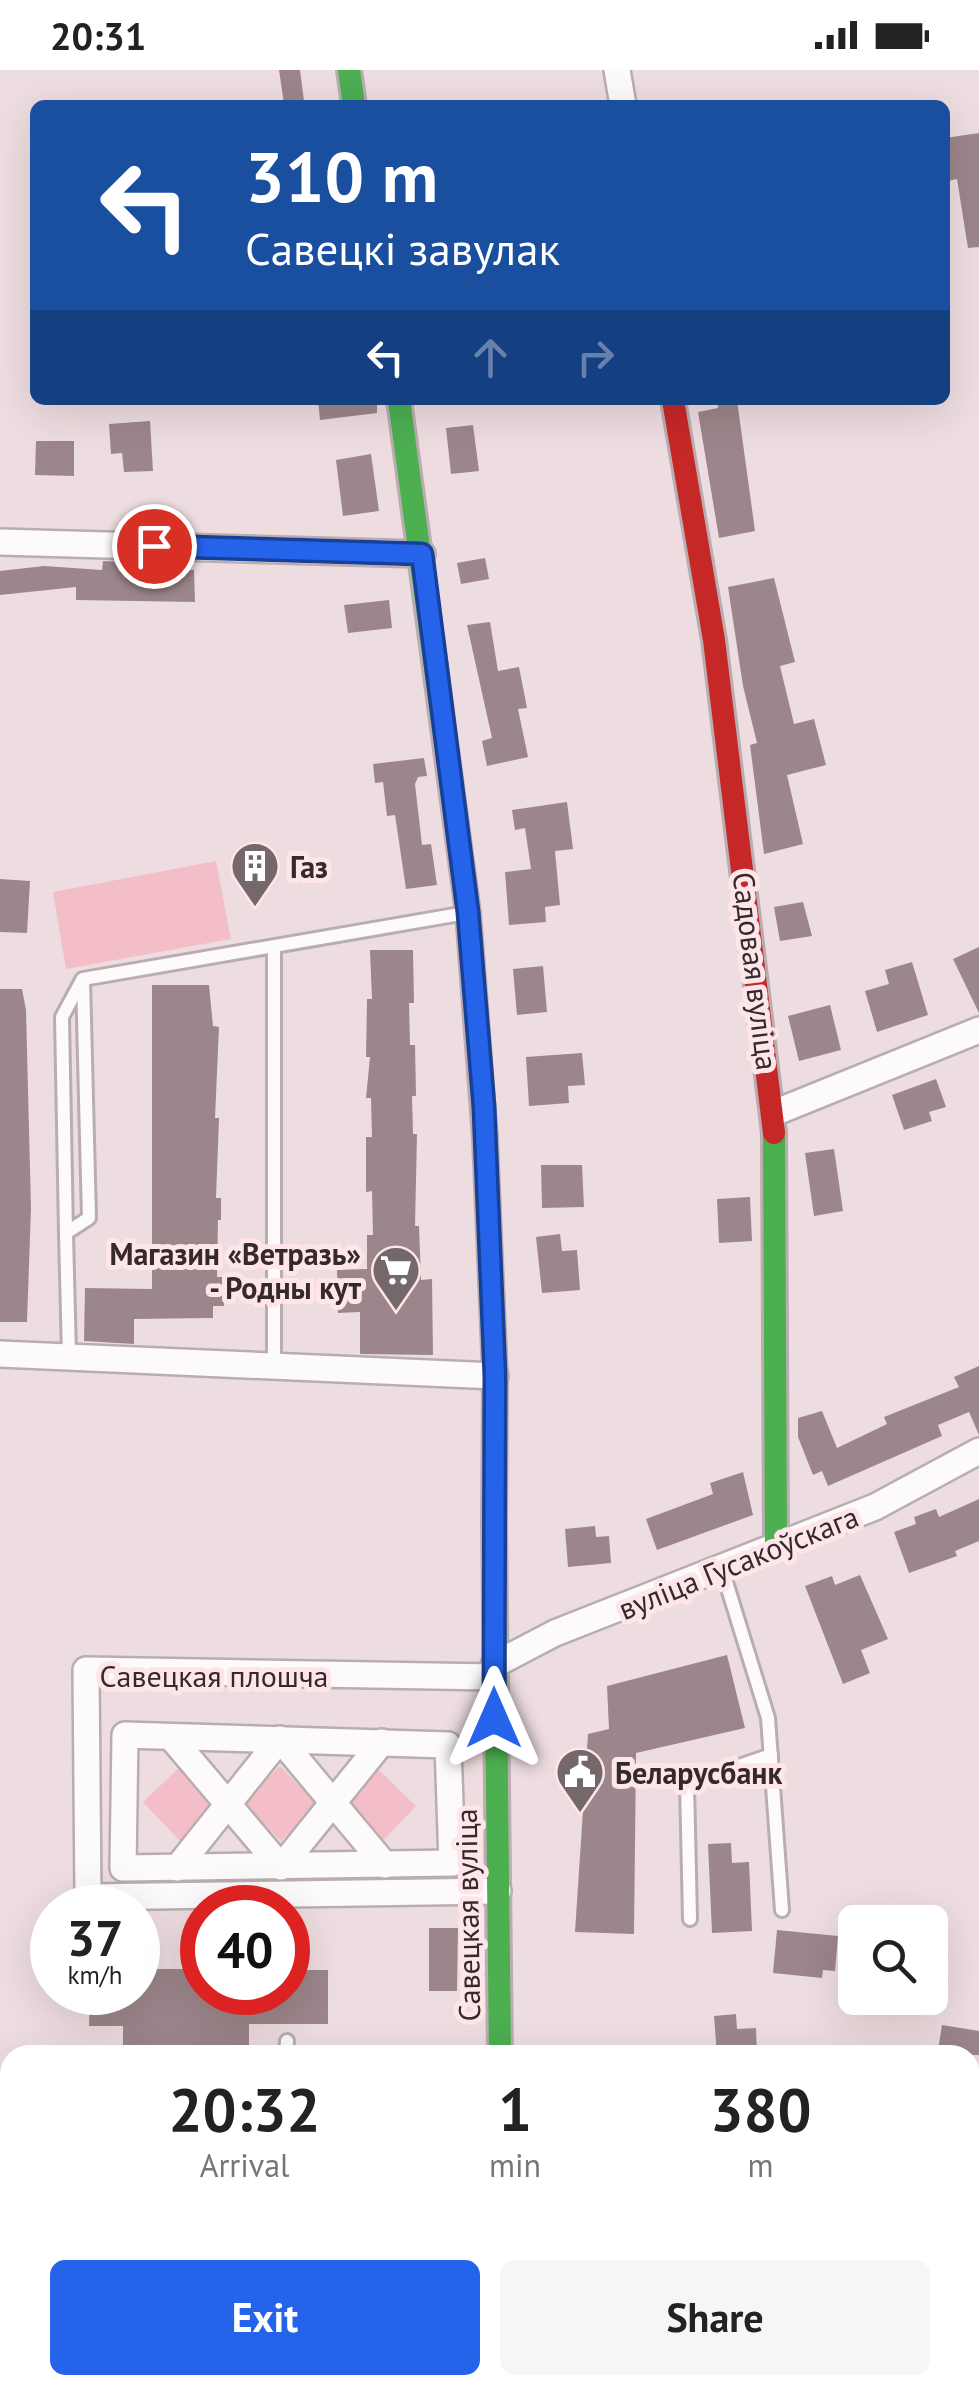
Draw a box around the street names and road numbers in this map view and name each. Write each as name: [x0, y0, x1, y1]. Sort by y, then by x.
street label: Садовая вуліца: [724, 870, 788, 1072]
street label: вуліца Гусакоўскага: [612, 1496, 864, 1628]
street label: Савецкая плошча: [99, 1656, 329, 1695]
street label: Савецкая вуліца: [446, 1808, 488, 2022]

